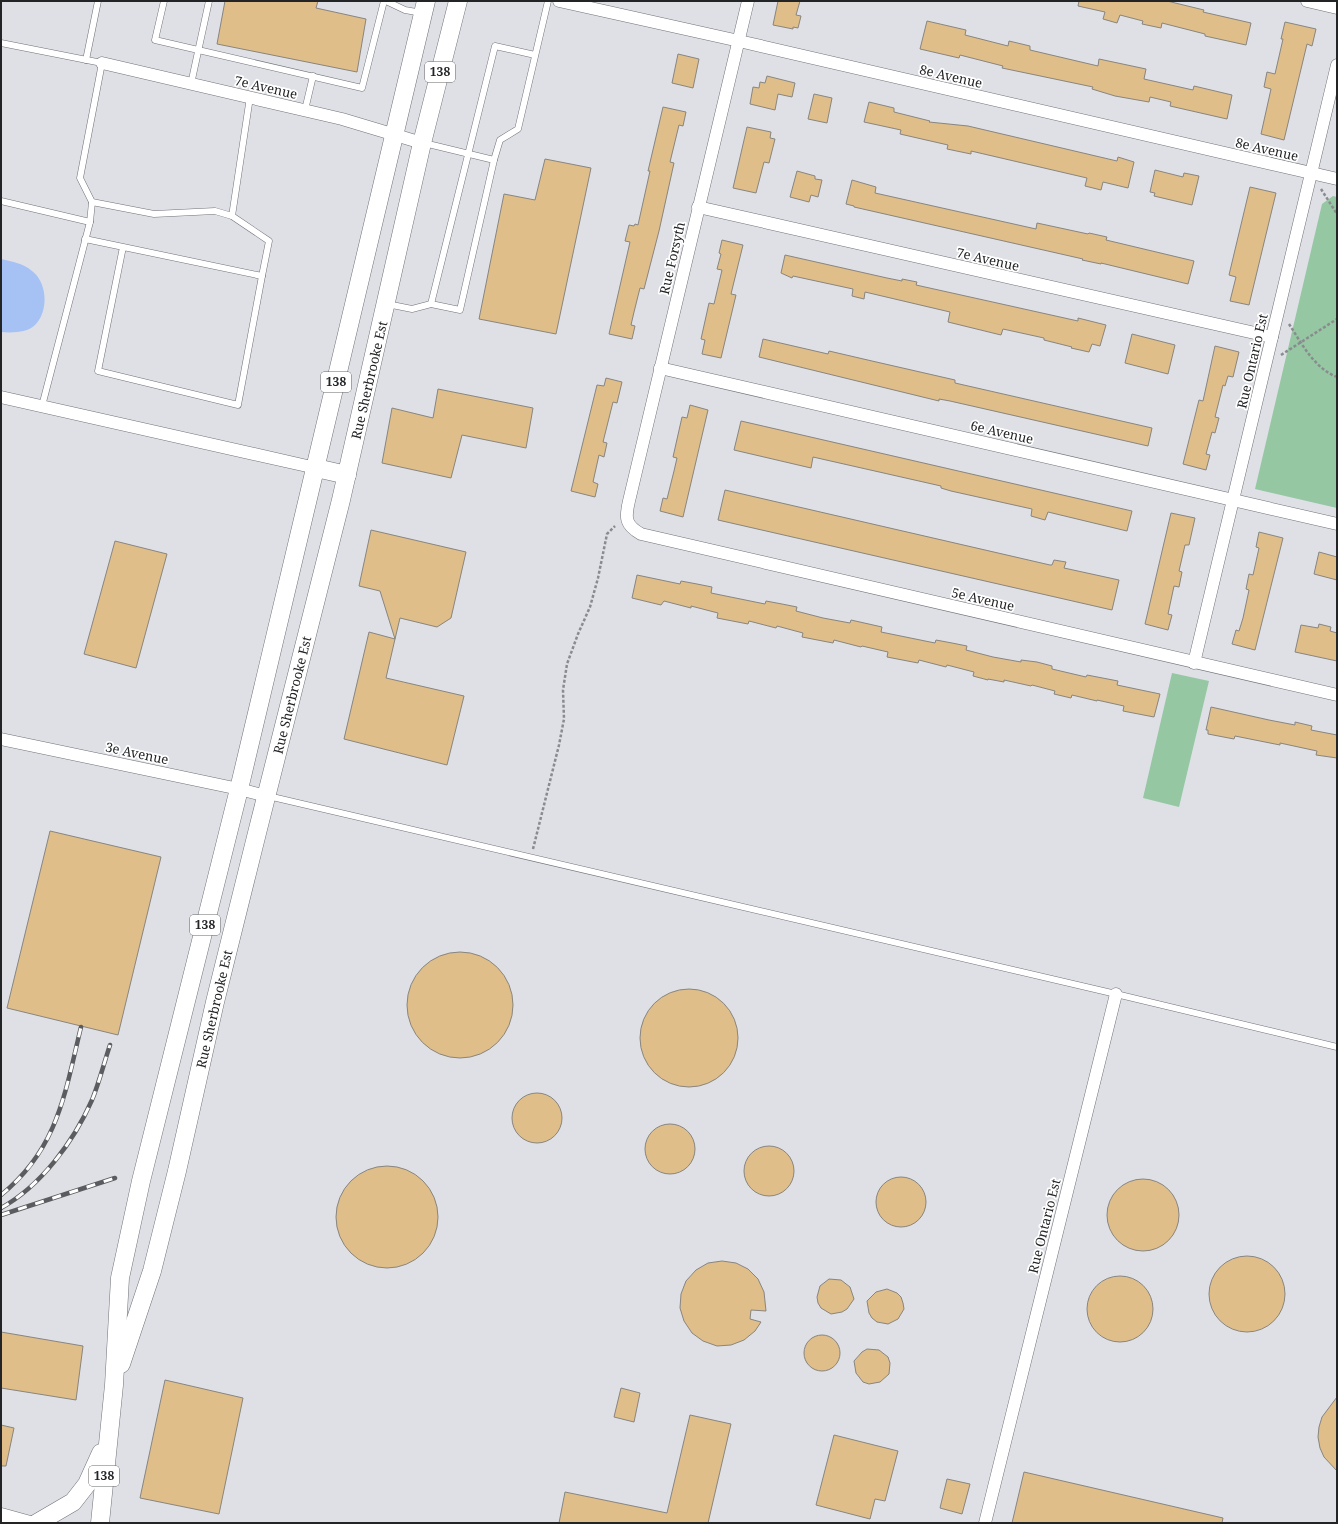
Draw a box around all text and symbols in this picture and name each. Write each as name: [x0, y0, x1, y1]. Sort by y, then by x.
street label: 8e Avenue: [918, 60, 984, 92]
road number: 138: [425, 62, 455, 82]
street label: 7e Avenue: [233, 71, 299, 103]
street label: 8e Avenue: [1234, 133, 1300, 165]
street label: Rue Forsyth: [655, 220, 689, 296]
street label: 7e Avenue: [955, 243, 1021, 275]
street label: Rue Ontario Est: [1232, 311, 1272, 410]
street label: Rue Sherbrooke Est: [347, 319, 391, 441]
road number: 138: [321, 372, 351, 392]
street label: 6e Avenue: [969, 416, 1035, 448]
street label: 5e Avenue: [950, 583, 1016, 615]
street label: Rue Sherbrooke Est: [269, 634, 315, 756]
street label: 3e Avenue: [104, 738, 170, 768]
road number: 138: [190, 915, 220, 935]
street label: Rue Sherbrooke Est: [192, 948, 236, 1070]
street label: Rue Ontario Est: [1024, 1176, 1065, 1275]
road number: 138: [89, 1466, 119, 1486]

